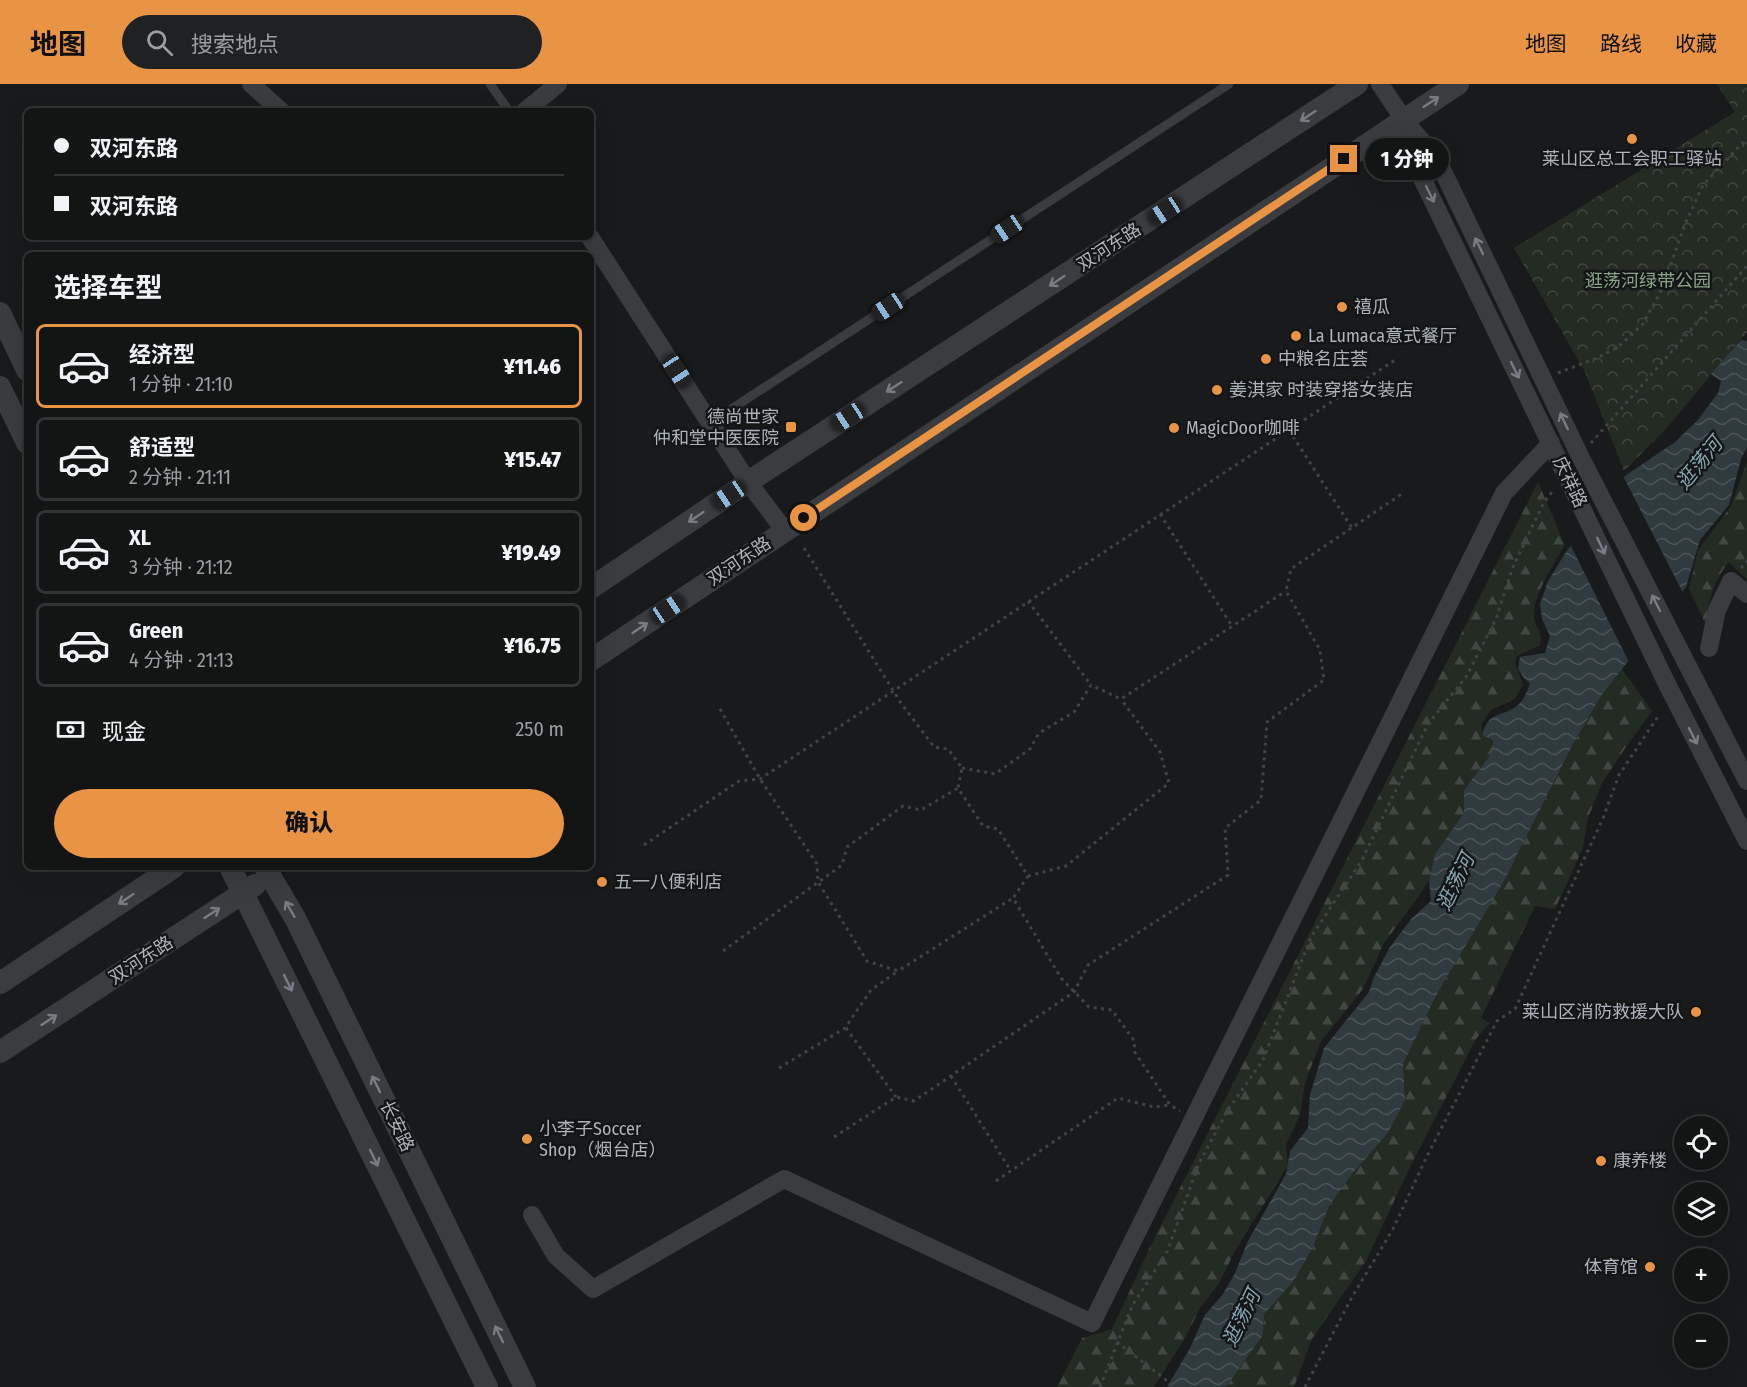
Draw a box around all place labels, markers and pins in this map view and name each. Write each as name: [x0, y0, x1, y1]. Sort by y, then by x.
marker: 莱山区总工会职工驿站: [1625, 132, 1639, 146]
place label: 莱山区总工会职工驿站: [1542, 148, 1722, 170]
place label: 禧瓜: [1354, 296, 1390, 318]
marker: 禧瓜: [1335, 300, 1349, 314]
place label: La Lumaca意式餐厅: [1308, 325, 1457, 347]
marker: La Lumaca意式餐厅: [1289, 329, 1303, 343]
place label: 中粮名庄荟: [1278, 348, 1368, 370]
marker: 中粮名庄荟: [1259, 352, 1273, 366]
place label: 姜淇家 时装穿搭女装店: [1229, 379, 1413, 401]
marker: 姜淇家 时装穿搭女装店: [1210, 383, 1224, 397]
place label: 德尚世家 仲和堂中医医院: [653, 406, 779, 449]
place label: MagicDoor咖啡: [1186, 417, 1300, 439]
marker: 德尚世家 仲和堂中医医院: [784, 420, 798, 434]
marker: MagicDoor咖啡: [1167, 421, 1181, 435]
place label: 五一八便利店: [614, 871, 722, 893]
marker: 五一八便利店: [595, 875, 609, 889]
place label: 莱山区消防救援大队: [1522, 1001, 1684, 1023]
marker: 莱山区消防救援大队: [1689, 1005, 1703, 1019]
place label: 小李子Soccer Shop（烟台店）: [539, 1118, 666, 1161]
marker: 小李子Soccer Shop（烟台店）: [520, 1132, 534, 1146]
place label: 康养楼: [1613, 1150, 1667, 1172]
marker: 康养楼: [1594, 1154, 1608, 1168]
place label: 体育馆: [1584, 1256, 1638, 1278]
marker: 体育馆: [1643, 1260, 1657, 1274]

